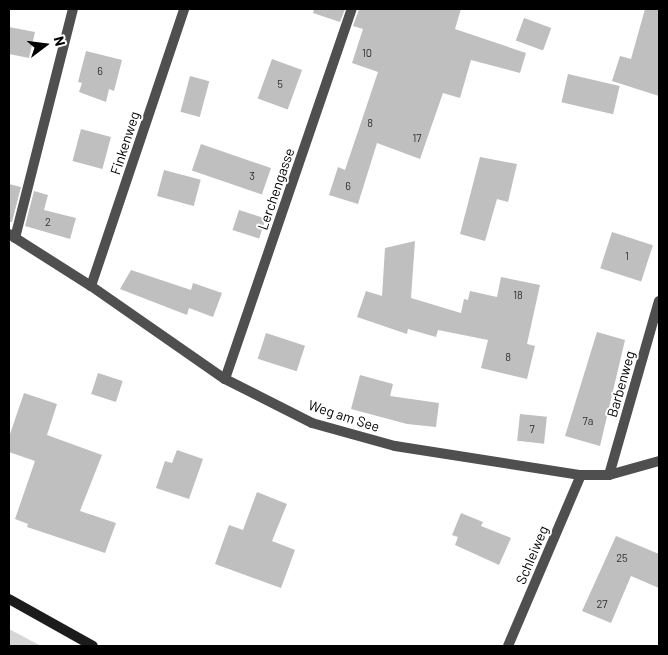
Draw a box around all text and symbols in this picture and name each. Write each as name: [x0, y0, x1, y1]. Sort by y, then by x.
north arrow: [20, 20, 70, 70]
text: N: [51, 34, 69, 48]
house number: 10: [362, 46, 372, 60]
house number: 6: [97, 64, 103, 78]
house number: 5: [277, 77, 283, 91]
street label: Finkenweg: [107, 109, 143, 177]
house number: 8: [367, 116, 373, 130]
house number: 17: [412, 131, 422, 145]
street label: Lerchengasse: [254, 146, 298, 232]
house number: 3: [249, 169, 255, 183]
house number: 6: [345, 179, 351, 193]
house number: 2: [45, 215, 51, 229]
house number: 1: [625, 249, 629, 263]
house number: 18: [513, 288, 523, 302]
street label: Barbenweg: [604, 349, 638, 419]
house number: 8: [505, 350, 511, 364]
street label: Weg am See: [306, 397, 382, 435]
house number: 7a: [583, 414, 593, 428]
house number: 7: [529, 422, 535, 436]
street label: Schleiweg: [512, 523, 552, 587]
house number: 25: [616, 551, 628, 565]
house number: 27: [596, 597, 608, 611]

